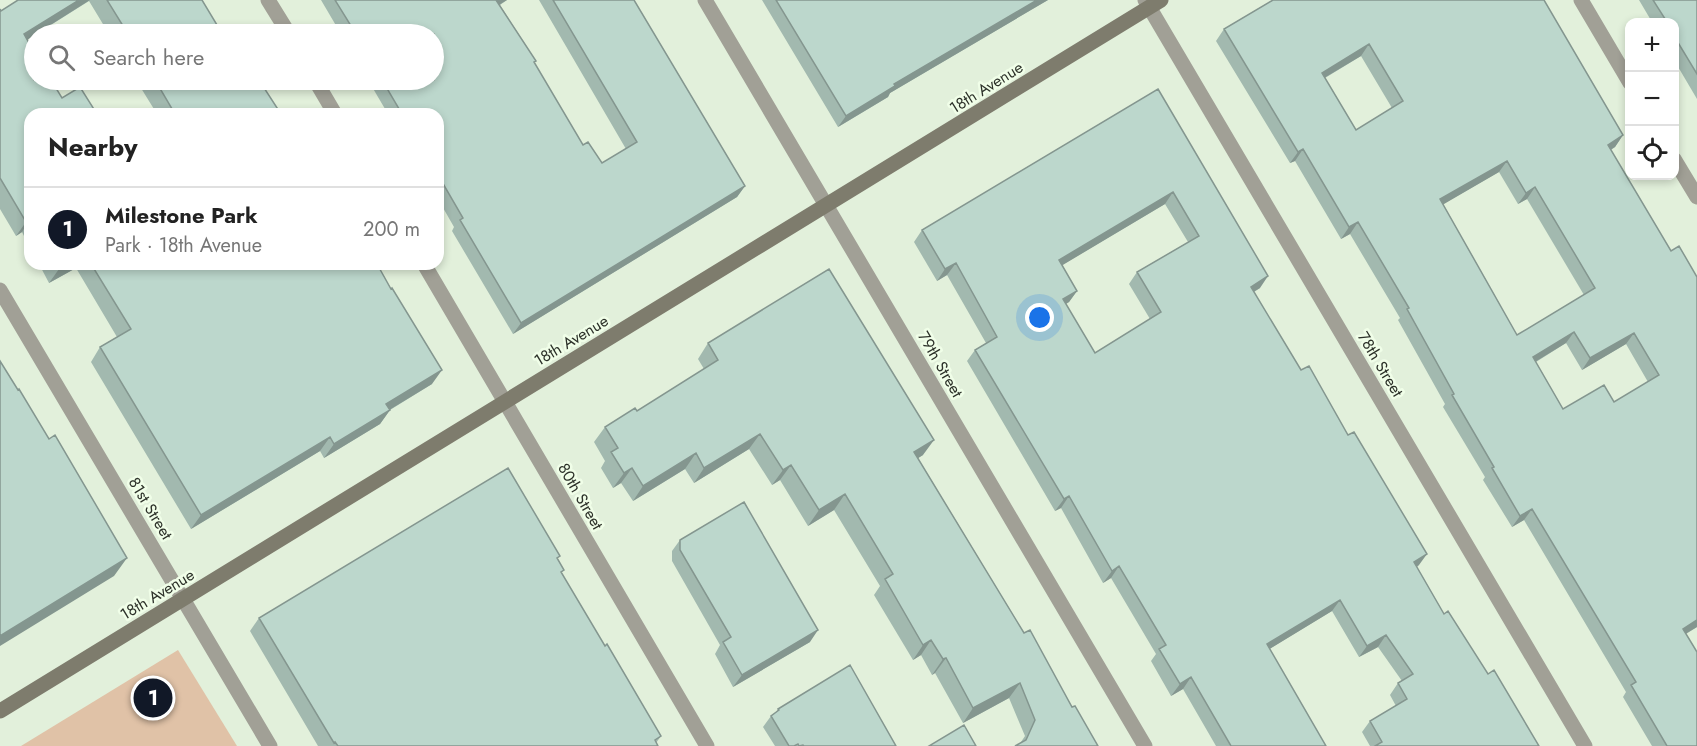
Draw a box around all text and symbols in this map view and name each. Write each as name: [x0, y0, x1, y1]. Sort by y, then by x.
map controls: [1625, 18, 1679, 180]
button: +: [1625, 18, 1679, 72]
search box: [24, 24, 444, 90]
icon: search: [45, 41, 78, 74]
text: Search here: [93, 41, 204, 73]
street label: 18th Avenue: [945, 56, 1027, 119]
button: −: [1625, 72, 1679, 126]
button: locate: [1625, 126, 1679, 180]
text: Nearby: [48, 128, 137, 166]
text: Milestone Park: [105, 199, 258, 231]
text: 1: [62, 215, 73, 244]
text: 200 m: [363, 215, 420, 244]
text: Park · 18th Avenue: [105, 231, 262, 260]
your location: [1025, 303, 1054, 332]
street label: 18th Avenue: [530, 309, 613, 372]
street label: 79th Street: [912, 327, 969, 402]
street label: 78th Street: [1352, 327, 1409, 401]
street label: 80th Street: [552, 459, 609, 534]
street label: 81st Street: [123, 473, 178, 544]
street label: 18th Avenue: [116, 563, 199, 626]
pin: 1: [134, 676, 172, 720]

